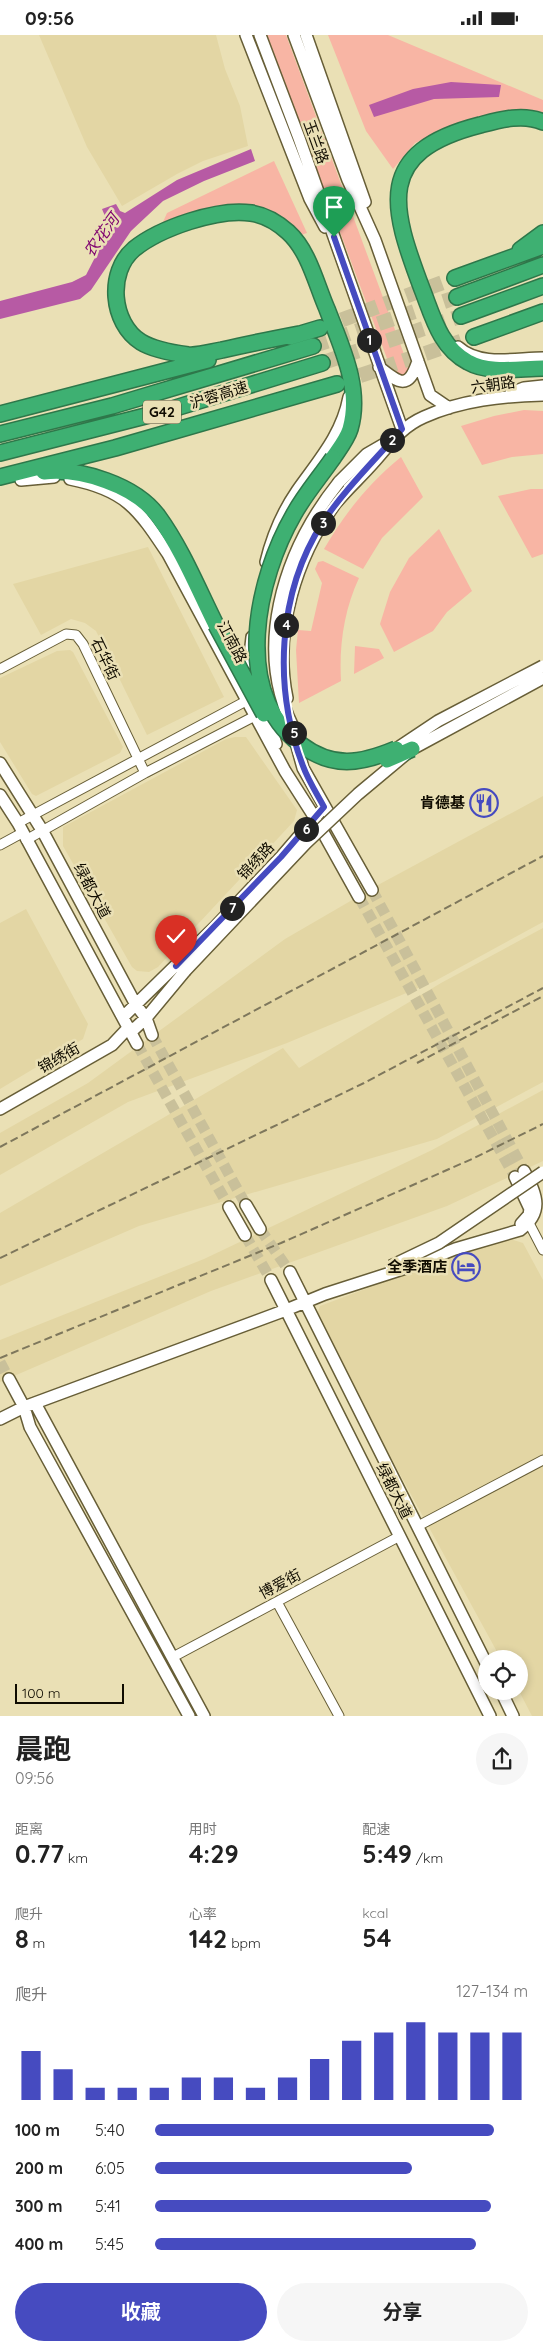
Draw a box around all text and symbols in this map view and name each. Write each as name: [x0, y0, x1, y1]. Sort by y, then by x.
text: 09:56: [25, 6, 74, 30]
street label: 玉兰路: [300, 117, 333, 166]
pin: [313, 186, 355, 237]
icon: arrive: [320, 193, 348, 221]
water label: 农花河: [79, 207, 125, 260]
pin: 1: [356, 327, 382, 353]
text: 1: [367, 331, 372, 349]
street label: 六朝路: [469, 372, 517, 397]
street label: 沪蓉高速: [187, 377, 250, 412]
road number: G42: [143, 401, 181, 423]
pin: 2: [380, 427, 404, 453]
text: 2: [389, 431, 396, 449]
pin: 3: [310, 511, 336, 535]
text: 3: [320, 514, 327, 532]
pin: 4: [274, 613, 298, 637]
text: 4: [282, 616, 291, 634]
street label: 江南路: [213, 617, 251, 666]
street label: 石华街: [87, 634, 124, 683]
pin: 5: [282, 721, 306, 745]
text: 5: [290, 724, 299, 742]
restaurant icon: 肯德基: [469, 788, 499, 818]
place label: 肯德基: [420, 793, 465, 812]
pin: 6: [294, 817, 318, 841]
text: 6: [303, 820, 310, 838]
street label: 锦绣路: [233, 838, 278, 884]
street label: 绿都大道: [70, 860, 115, 922]
pin: 7: [220, 895, 244, 921]
text: 7: [229, 899, 236, 917]
pin: [155, 915, 197, 966]
icon: check: [162, 922, 190, 950]
street label: 锦绣街: [35, 1038, 83, 1077]
hotel icon: 全季酒店: [451, 1252, 481, 1282]
place label: 全季酒店: [387, 1257, 447, 1276]
street label: 绿都大道: [372, 1460, 417, 1522]
street label: 博爱街: [255, 1565, 304, 1603]
map controls: [478, 1650, 528, 1700]
button: locate: [478, 1650, 528, 1700]
scale bar: [15, 1681, 124, 1704]
text: 100 m: [22, 1684, 60, 1702]
text: 晨跑: [15, 1731, 71, 1766]
button: share: [476, 1733, 528, 1785]
text: 09:56: [15, 1768, 54, 1788]
text: 距离: [15, 1820, 43, 1838]
text: 用时: [189, 1820, 217, 1838]
text: 配速: [362, 1820, 390, 1838]
text: 0.77: [15, 1838, 64, 1869]
text: 4:29: [189, 1838, 239, 1869]
text: 5:49: [362, 1838, 412, 1869]
text: km: [64, 1849, 88, 1867]
text: /km: [412, 1849, 443, 1867]
text: kcal: [362, 1904, 388, 1922]
text: 爬升: [15, 1905, 43, 1923]
text: 心率: [189, 1905, 217, 1923]
text: 54: [362, 1922, 391, 1953]
text: 8: [15, 1923, 29, 1954]
text: 142: [189, 1923, 227, 1954]
text: m: [29, 1934, 45, 1952]
text: bpm: [227, 1934, 261, 1952]
text: 127–134 m: [456, 1981, 528, 2001]
text: 爬升: [15, 1984, 47, 2004]
text: 100 m: [15, 2120, 60, 2140]
text: 5:40: [95, 2120, 125, 2140]
text: 200 m: [15, 2158, 63, 2178]
text: 6:05: [95, 2158, 125, 2178]
text: 300 m: [15, 2196, 62, 2216]
text: 5:41: [95, 2196, 121, 2216]
text: 400 m: [15, 2234, 63, 2254]
text: 5:45: [95, 2234, 124, 2254]
button: 收藏: [15, 2283, 267, 2341]
button: 分享: [277, 2283, 528, 2341]

